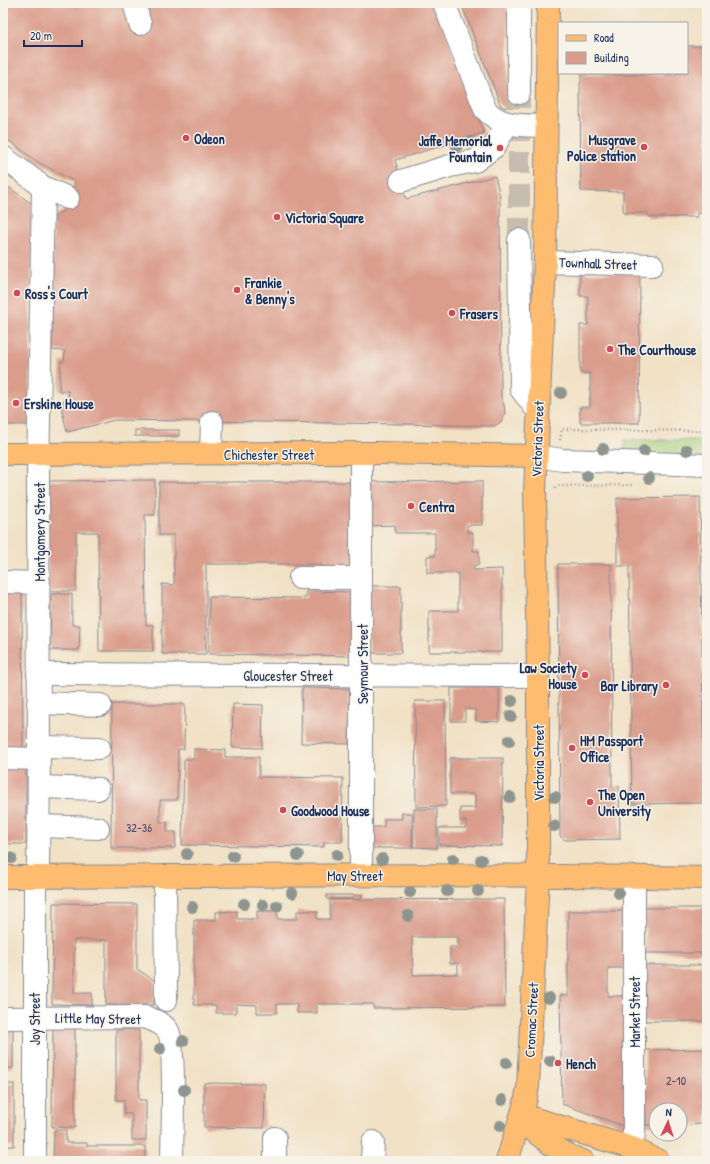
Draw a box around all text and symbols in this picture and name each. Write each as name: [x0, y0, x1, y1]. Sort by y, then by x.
scale bar: [24, 22, 82, 48]
legend: [558, 22, 688, 74]
text: 20 m: [30, 27, 52, 44]
text: Road: [594, 29, 614, 46]
text: Building: [594, 49, 629, 66]
place label: Odeon: [194, 129, 225, 148]
place label: Musgrave Police station: [567, 130, 636, 165]
place label: Jaffe Memorial Fountain: [418, 131, 492, 166]
marker: Odeon: [181, 133, 191, 143]
marker: Musgrave Police station: [639, 142, 649, 152]
marker: Jaffe Memorial Fountain: [495, 143, 505, 153]
place label: Victoria Square: [285, 208, 365, 229]
marker: Victoria Square: [272, 212, 282, 222]
street label: Townhall Street: [559, 252, 638, 274]
place label: Frankie & Benny's: [244, 273, 295, 310]
place label: Ross's Court: [25, 284, 89, 303]
marker: Frankie & Benny's: [232, 285, 242, 295]
marker: Ross's Court: [12, 288, 22, 298]
place label: Frasers: [459, 304, 498, 323]
marker: Frasers: [447, 308, 457, 318]
place label: The Courthouse: [617, 340, 697, 359]
marker: The Courthouse: [605, 344, 615, 354]
place label: Erskine House: [24, 394, 94, 413]
marker: Erskine House: [11, 398, 21, 408]
street label: Victoria Street: [526, 400, 548, 478]
street label: Chichester Street: [224, 445, 314, 464]
street label: Montgomery Street: [30, 482, 50, 582]
place label: Centra: [419, 497, 455, 516]
marker: Centra: [406, 501, 416, 511]
street label: Seymour Street: [353, 624, 373, 704]
place label: Law Society House: [520, 658, 577, 693]
street label: Gloucester Street: [243, 666, 333, 685]
marker: Law Society House: [580, 670, 590, 680]
place label: Bar Library: [601, 676, 658, 697]
marker: Bar Library: [661, 680, 671, 690]
street label: Victoria Street: [529, 724, 548, 801]
place label: HM Passport Office: [580, 731, 644, 766]
marker: HM Passport Office: [567, 743, 577, 753]
place label: The Open University: [597, 785, 651, 822]
marker: The Open University: [585, 797, 595, 807]
place label: Goodwood House: [291, 801, 370, 820]
marker: Goodwood House: [278, 805, 288, 815]
house number: 32-36: [126, 819, 152, 836]
street label: May Street: [327, 866, 383, 886]
street label: Market Street: [625, 976, 644, 1048]
street label: Cromac Street: [520, 982, 542, 1058]
street label: Joy Street: [25, 993, 45, 1045]
street label: Little May Street: [55, 1008, 141, 1029]
place label: Hench: [566, 1054, 596, 1073]
marker: Hench: [553, 1058, 563, 1068]
house number: 2-10: [666, 1072, 686, 1089]
north arrow: [648, 1102, 688, 1142]
text: N: [665, 1105, 672, 1119]

